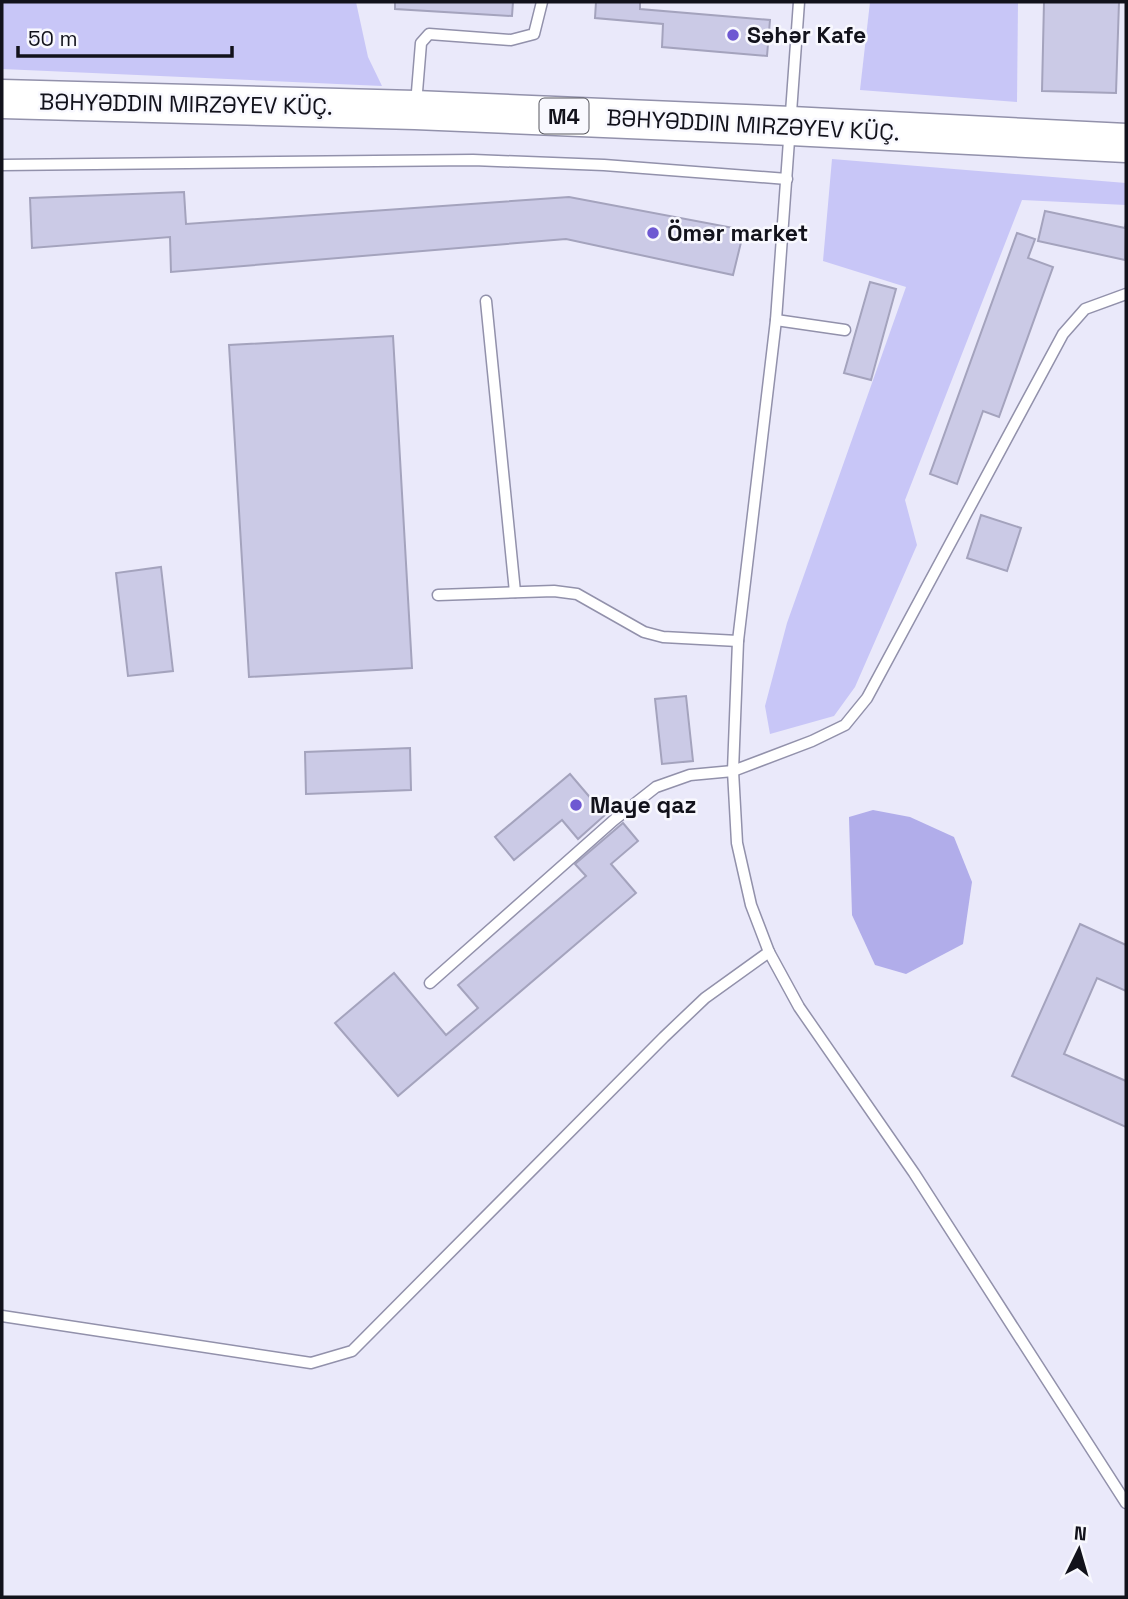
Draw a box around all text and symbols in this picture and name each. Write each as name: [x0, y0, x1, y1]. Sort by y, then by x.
scale bar: [18, 14, 231, 58]
place label: Səhər Kafe: [747, 20, 866, 50]
text: 50 m: [28, 25, 78, 52]
marker: Səhər Kafe: [725, 27, 741, 43]
street label: BƏHYƏDDIN MIRZƏYEV KÜÇ.: [39, 86, 333, 122]
road number: M4: [540, 99, 588, 134]
street label: BƏHYƏDDIN MIRZƏYEV KÜÇ.: [606, 102, 900, 148]
place label: Ömər market: [667, 218, 808, 248]
marker: Ömər market: [645, 225, 661, 241]
place label: Maye qaz: [590, 790, 696, 820]
marker: Maye qaz: [568, 797, 584, 813]
north arrow: [1044, 1515, 1114, 1585]
text: N: [1073, 1521, 1088, 1547]

